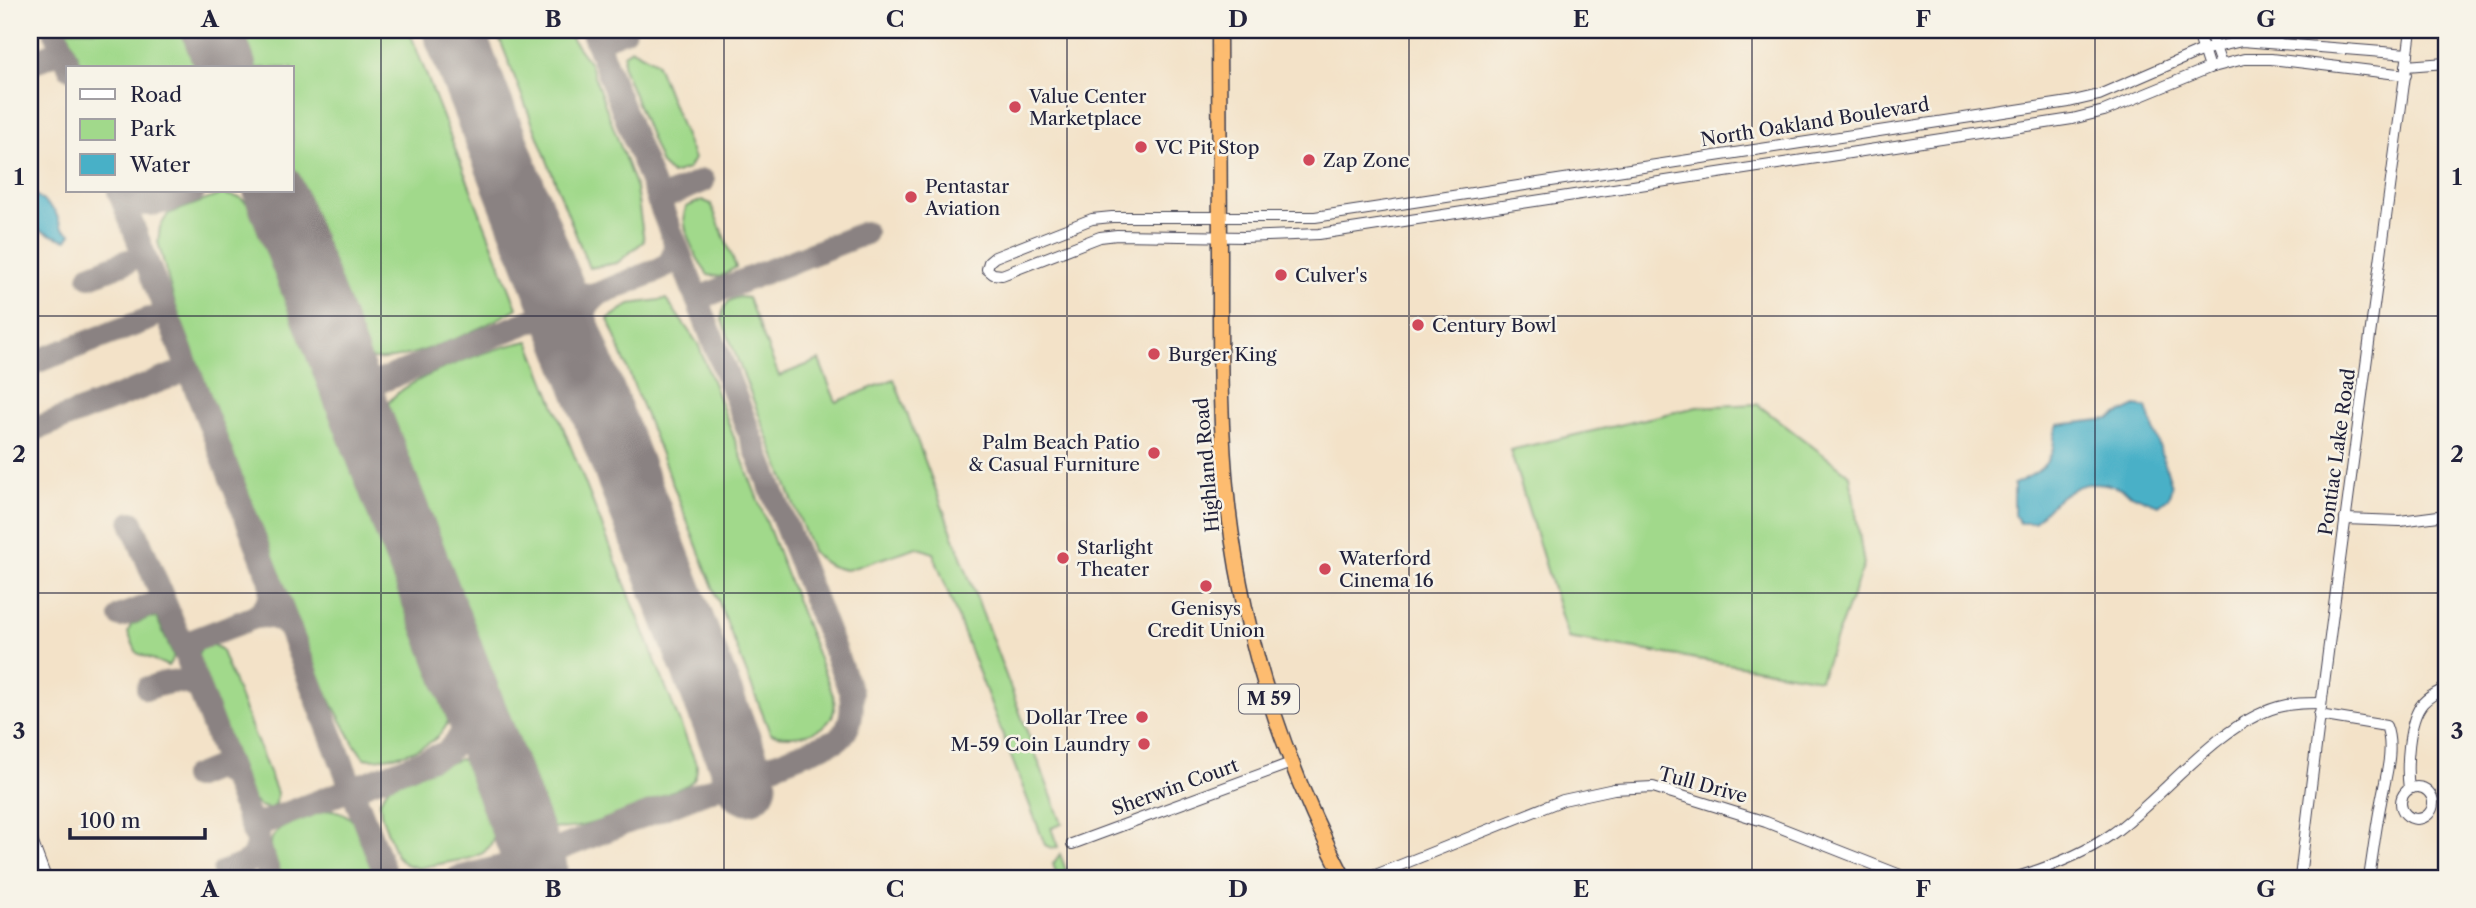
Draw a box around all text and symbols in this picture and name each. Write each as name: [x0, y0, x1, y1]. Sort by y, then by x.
text: A: [200, 5, 220, 33]
text: B: [544, 5, 562, 33]
text: C: [886, 5, 904, 33]
text: D: [1228, 5, 1248, 33]
text: E: [1573, 5, 1589, 33]
text: F: [1915, 5, 1931, 33]
text: G: [2256, 5, 2276, 33]
legend: [66, 66, 294, 192]
text: Road: [130, 82, 182, 107]
place label: Value Center Marketplace: [1028, 85, 1147, 130]
street label: North Oakland Boulevard: [1699, 92, 1931, 151]
marker: Value Center Marketplace: [1007, 99, 1023, 115]
text: Park: [130, 116, 176, 141]
place label: VC Pit Stop: [1154, 136, 1259, 159]
marker: VC Pit Stop: [1133, 139, 1149, 155]
place label: Zap Zone: [1323, 149, 1410, 172]
text: Water: [129, 152, 190, 177]
marker: Zap Zone: [1301, 152, 1317, 168]
text: 1: [14, 163, 25, 191]
text: 1: [2452, 163, 2463, 191]
place label: Pentastar Aviation: [924, 175, 1009, 220]
marker: Pentastar Aviation: [903, 189, 919, 205]
place label: Culver's: [1295, 264, 1367, 287]
marker: Culver's: [1273, 267, 1289, 283]
place label: Century Bowl: [1432, 314, 1557, 337]
marker: Century Bowl: [1410, 317, 1426, 333]
place label: Burger King: [1168, 343, 1278, 366]
marker: Burger King: [1146, 346, 1162, 362]
street label: Pontiac Lake Road: [2314, 367, 2360, 537]
street label: Highland Road: [1190, 396, 1224, 533]
place label: Palm Beach Patio & Casual Furniture: [968, 431, 1140, 476]
text: 2: [12, 440, 26, 468]
text: 2: [2450, 440, 2464, 468]
marker: Palm Beach Patio & Casual Furniture: [1146, 445, 1162, 461]
place label: Starlight Theater: [1077, 536, 1153, 581]
place label: Waterford Cinema 16: [1338, 547, 1434, 592]
marker: Starlight Theater: [1055, 550, 1071, 566]
marker: Waterford Cinema 16: [1317, 561, 1333, 577]
marker: Genisys Credit Union: [1198, 578, 1214, 594]
place label: Genisys Credit Union: [1147, 597, 1265, 642]
road number: M 59: [1239, 684, 1299, 714]
place label: Dollar Tree: [1025, 706, 1128, 729]
marker: Dollar Tree: [1134, 709, 1150, 725]
text: 3: [13, 717, 26, 745]
text: 3: [2451, 717, 2464, 745]
place label: M-59 Coin Laundry: [951, 733, 1130, 756]
marker: M-59 Coin Laundry: [1136, 736, 1152, 752]
street label: Sherwin Court: [1109, 753, 1242, 821]
street label: Tull Drive: [1656, 762, 1750, 808]
scale bar: [70, 796, 205, 840]
text: 100 m: [80, 808, 141, 833]
text: A: [200, 875, 220, 903]
text: B: [544, 875, 562, 903]
text: C: [886, 875, 904, 903]
text: D: [1228, 875, 1248, 903]
text: E: [1573, 875, 1589, 903]
text: F: [1915, 875, 1931, 903]
text: G: [2256, 875, 2276, 903]

